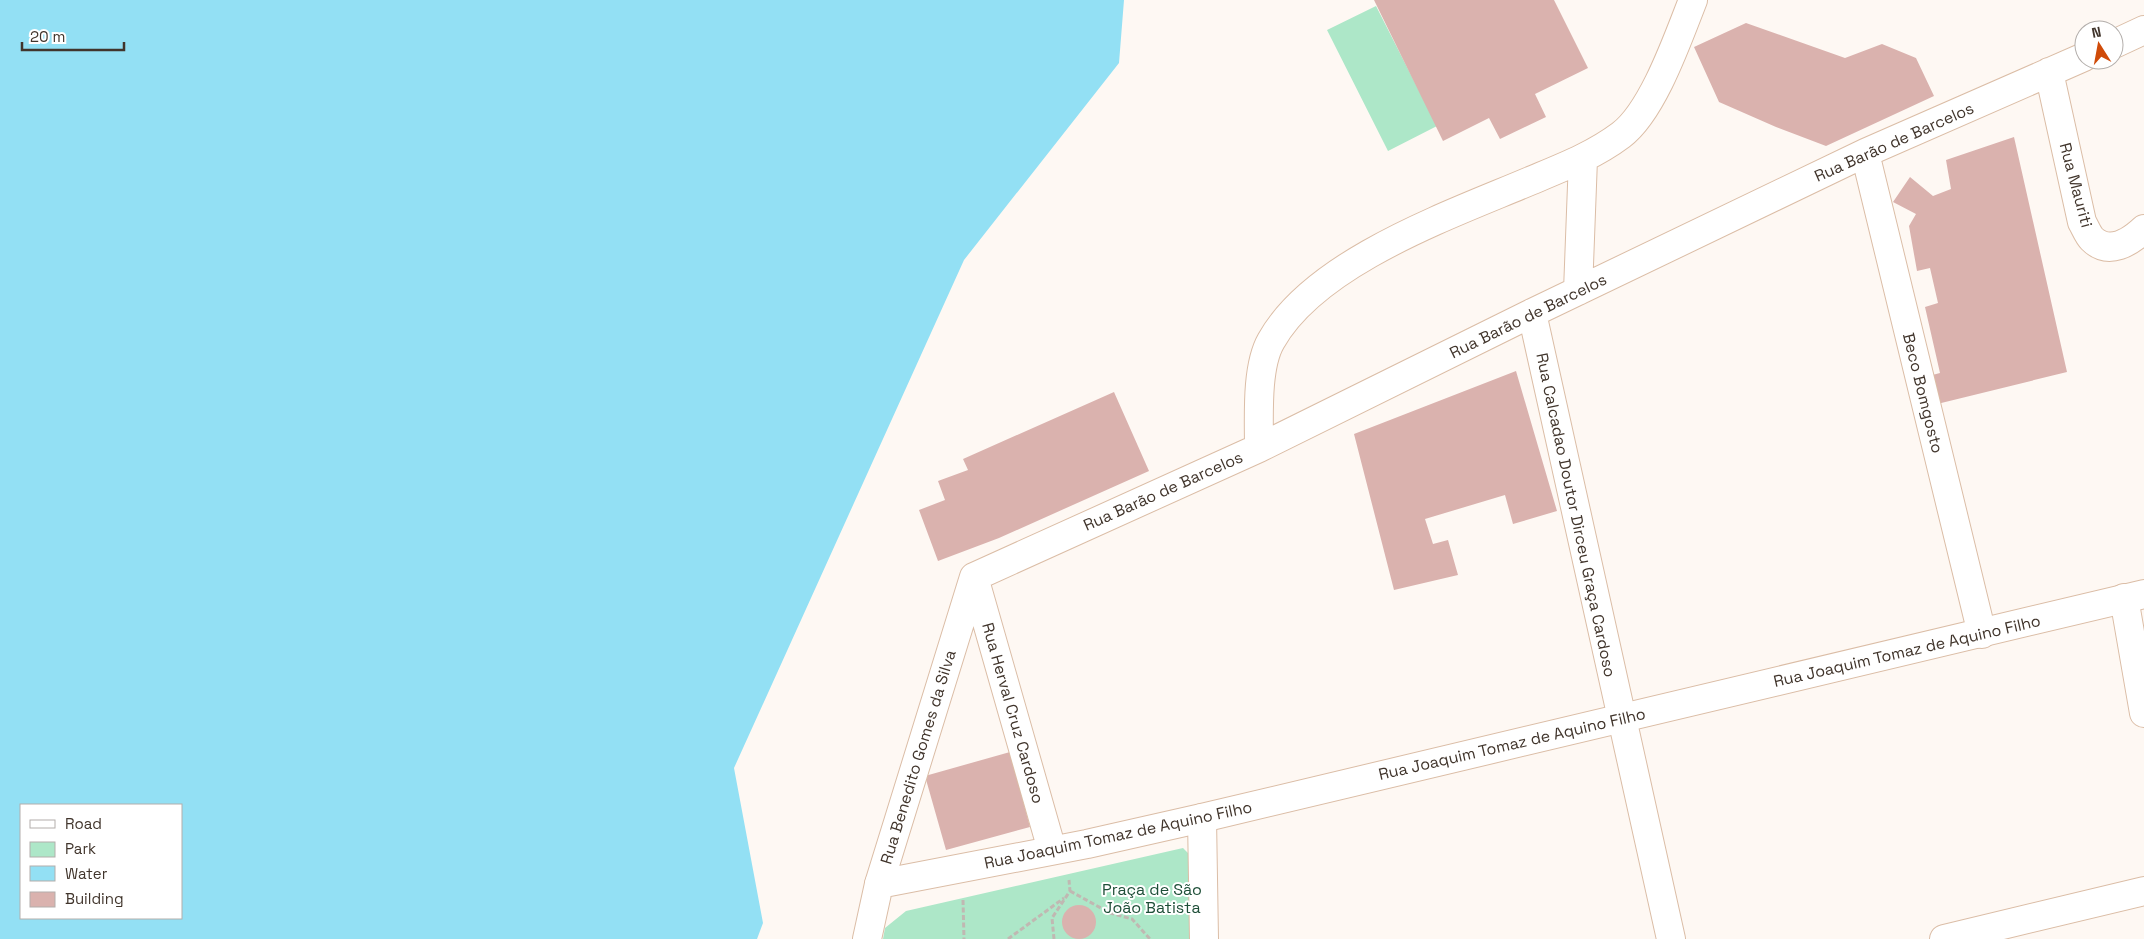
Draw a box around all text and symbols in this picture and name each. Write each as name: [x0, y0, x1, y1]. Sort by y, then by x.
scale bar: [22, 20, 125, 52]
north arrow: [2074, 20, 2124, 70]
text: N: [2090, 23, 2103, 42]
text: 20 m: [30, 27, 65, 46]
street label: Rua Barão de Barcelos: [1811, 97, 1977, 187]
street label: Rua Mauriti: [2055, 140, 2097, 230]
street label: Rua Barão de Barcelos: [1446, 269, 1610, 363]
street label: Beco Bomgosto: [1898, 331, 1948, 455]
street label: Rua Calcadao Doutor Dirceu Graça Cardoso: [1531, 351, 1621, 679]
street label: Rua Barão de Barcelos: [1080, 446, 1246, 536]
street label: Rua Joaquim Tomaz de Aquino Filho: [1771, 610, 2043, 692]
street label: Rua Herval Cruz Cardoso: [977, 620, 1049, 806]
street label: Rua Benedito Gomes da Silva: [875, 647, 961, 867]
street label: Rua Joaquim Tomaz de Aquino Filho: [1376, 703, 1648, 785]
street label: Rua Joaquim Tomaz de Aquino Filho: [982, 796, 1254, 874]
legend: [20, 804, 182, 919]
text: Road: [65, 814, 102, 833]
text: Park: [65, 839, 96, 858]
text: Water: [65, 864, 108, 883]
park label: Praça de São João Batista: [1102, 879, 1202, 918]
text: Building: [65, 889, 124, 908]

